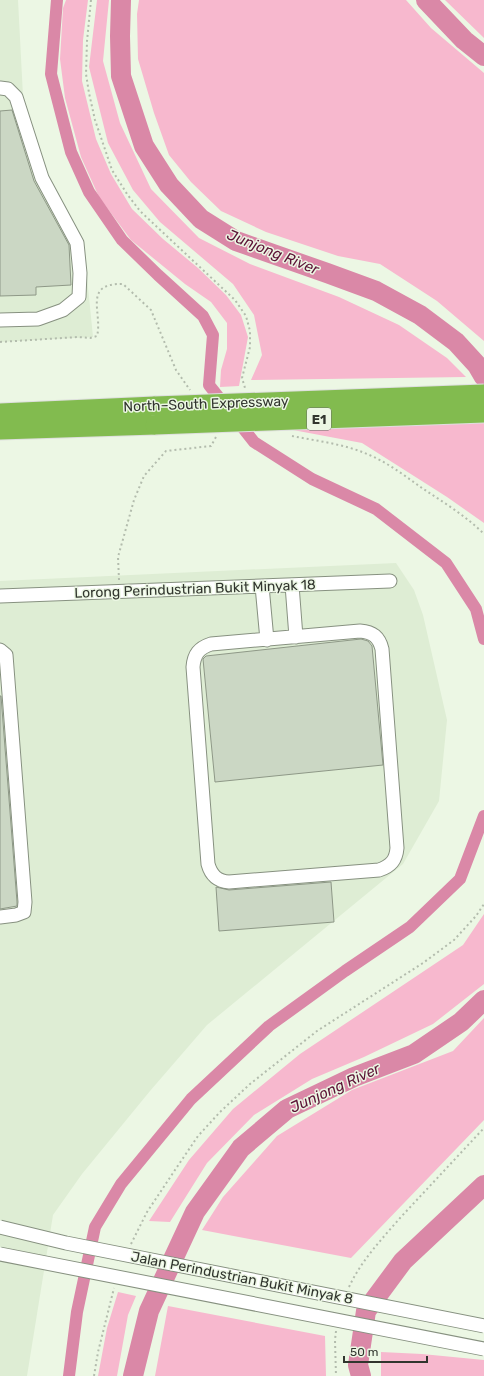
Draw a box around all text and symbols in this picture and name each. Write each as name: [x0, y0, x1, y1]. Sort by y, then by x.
water label: Junjong River: [225, 225, 323, 279]
street label: North–South Expressway: [123, 393, 289, 415]
road number: E1: [307, 408, 331, 430]
street label: Lorong Perindustrian Bukit Minyak 18: [74, 576, 316, 602]
water label: Junjong River: [287, 1059, 384, 1117]
street label: Jalan Perindustrian Bukit Minyak 8: [130, 1248, 355, 1308]
scale bar: [344, 1338, 427, 1364]
text: 50 m: [350, 1345, 378, 1359]

